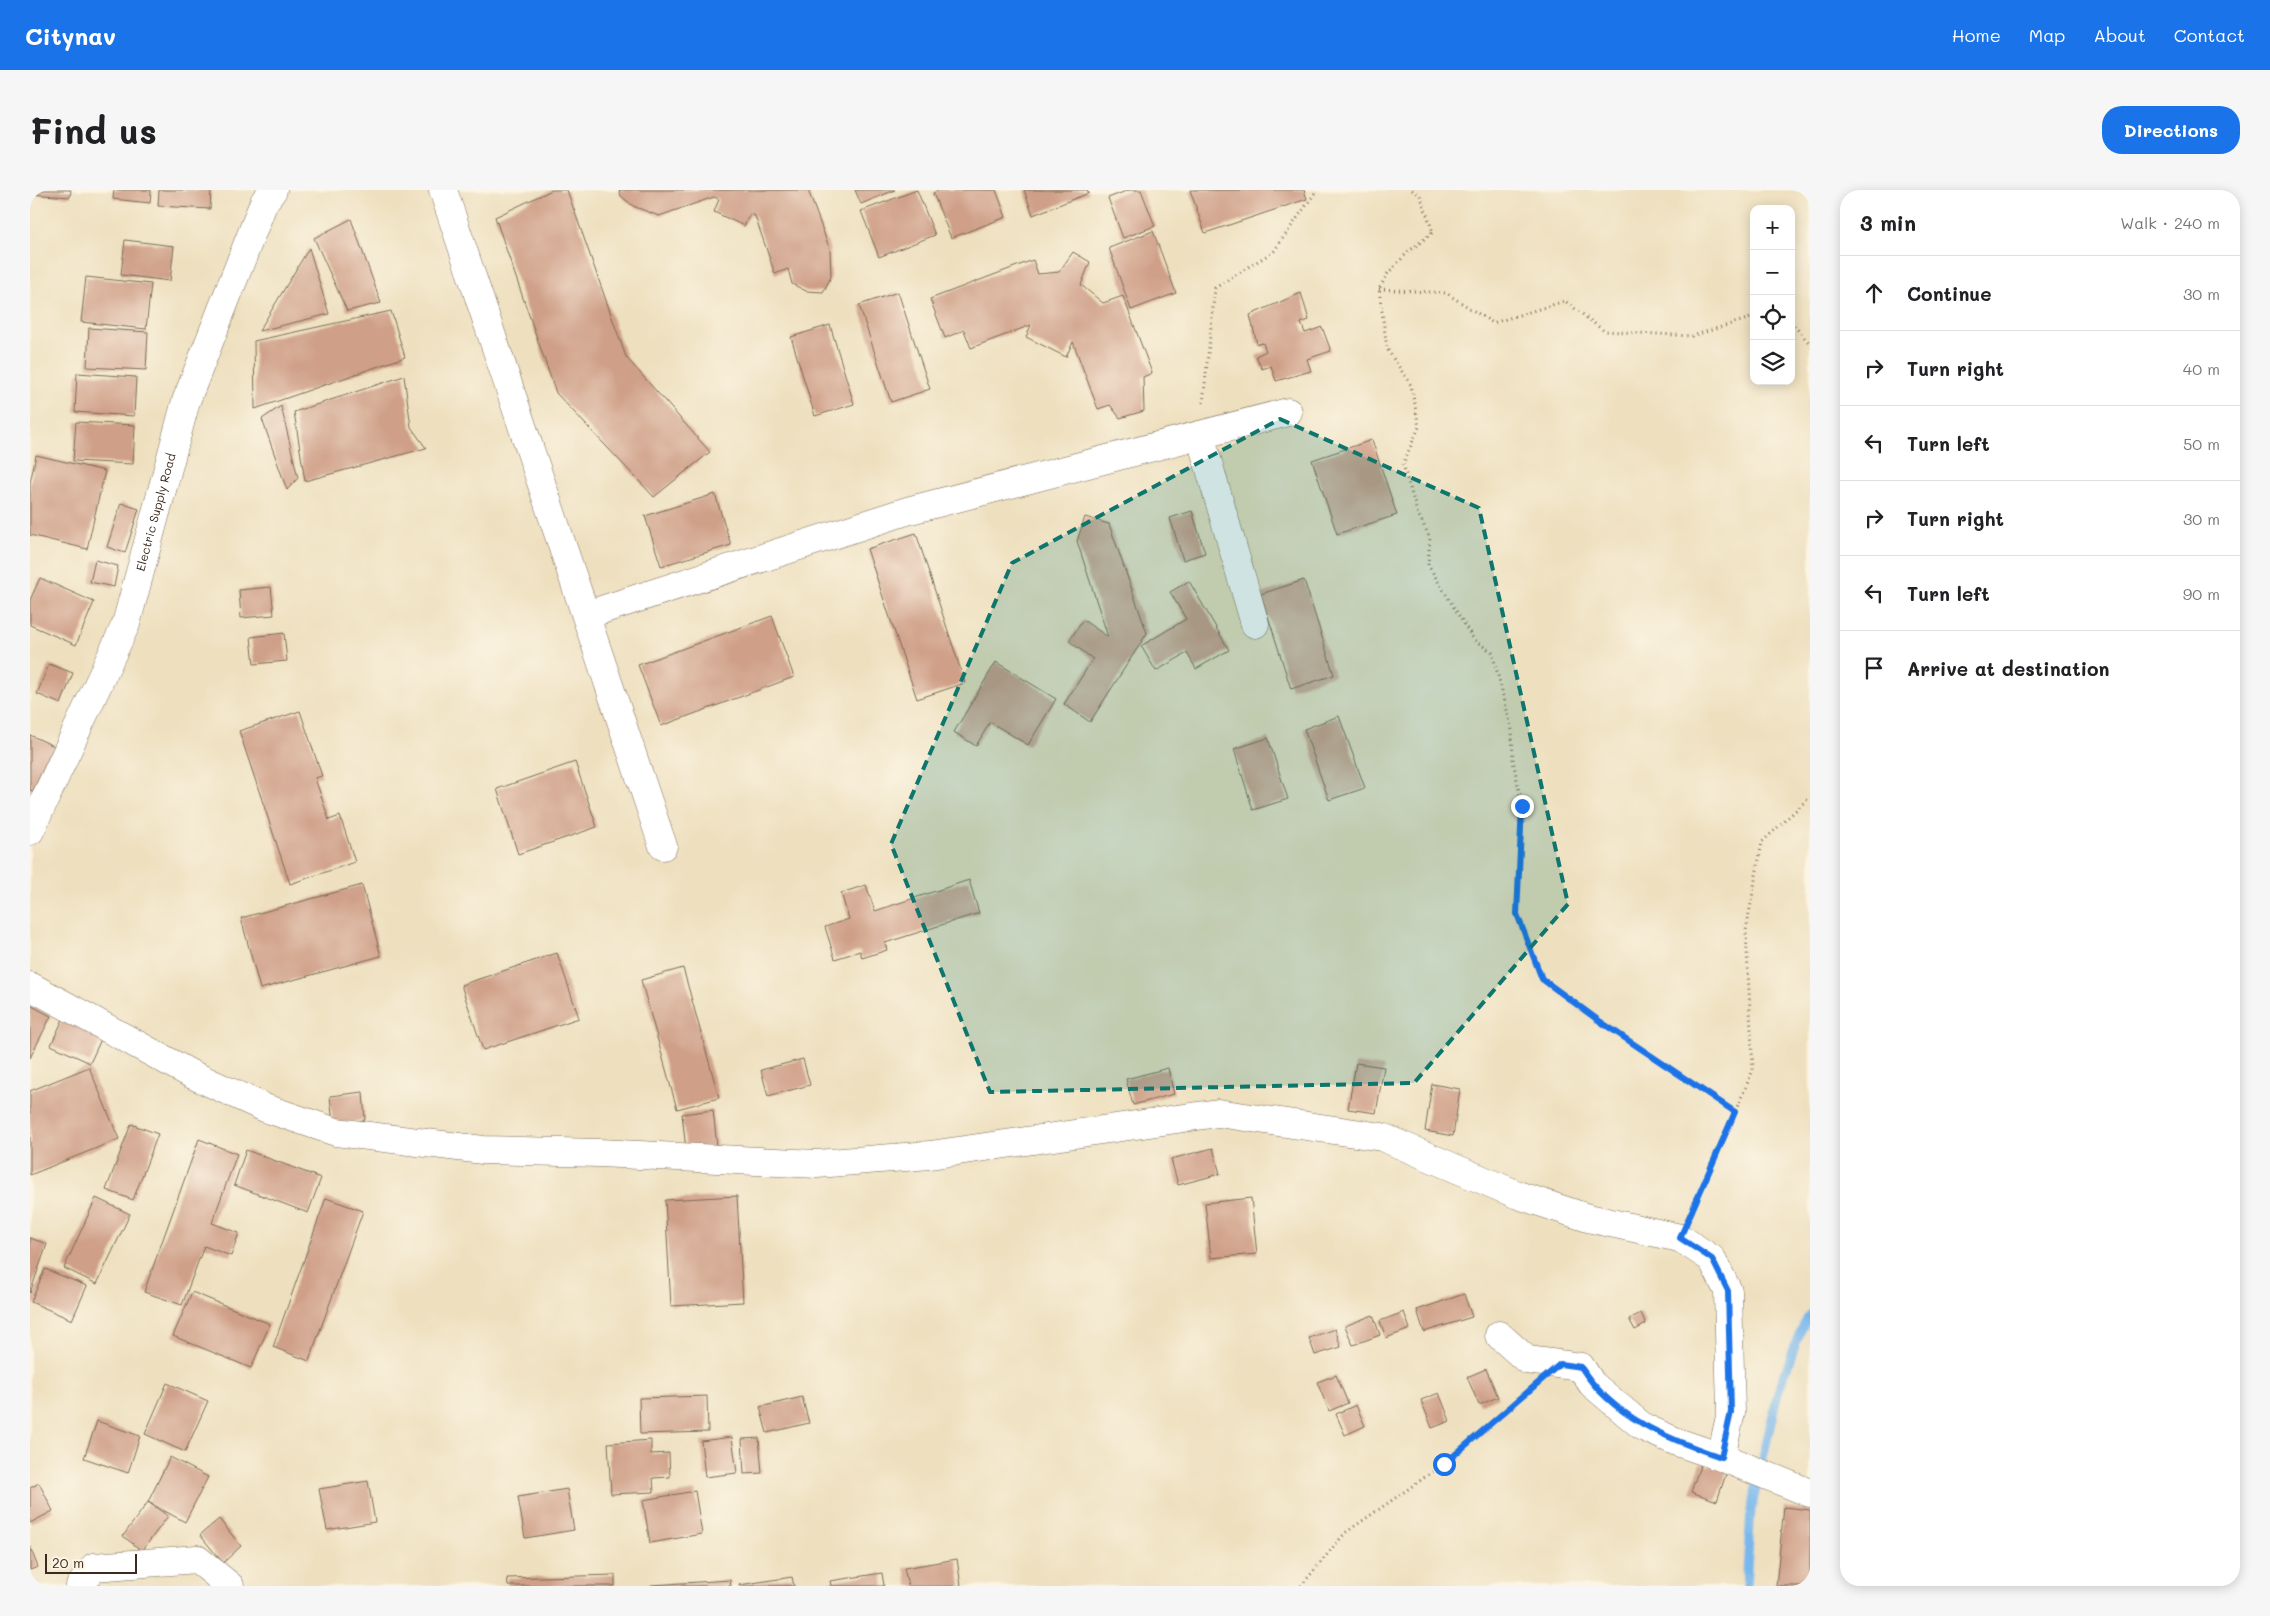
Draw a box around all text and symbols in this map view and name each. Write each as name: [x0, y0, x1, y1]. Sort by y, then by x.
text: Citynav: [25, 20, 116, 51]
text: Home: [1952, 23, 2001, 47]
text: Map: [2029, 23, 2065, 47]
text: About: [2093, 23, 2146, 47]
text: Contact: [2174, 23, 2245, 47]
button: Directions: [2102, 106, 2240, 154]
text: Find us: [30, 107, 157, 153]
map controls: [1750, 205, 1795, 385]
button: +: [1750, 205, 1795, 250]
text: 3 min: [1860, 209, 1916, 236]
text: Walk · 240 m: [2120, 212, 2220, 233]
button: −: [1750, 250, 1795, 295]
icon: ahead: [1860, 279, 1888, 307]
text: Continue: [1907, 281, 1992, 306]
text: 30 m: [2183, 283, 2220, 304]
button: locate: [1750, 295, 1795, 340]
button: layers: [1750, 340, 1795, 385]
icon: right: [1860, 354, 1888, 382]
text: Turn right: [1907, 356, 2004, 381]
text: 40 m: [2183, 358, 2220, 379]
icon: left: [1860, 429, 1888, 457]
text: Turn left: [1907, 431, 1990, 456]
text: 50 m: [2183, 433, 2220, 454]
street label: Electric Supply Road: [132, 451, 179, 573]
icon: right: [1860, 504, 1888, 532]
text: Turn right: [1907, 506, 2004, 531]
text: 30 m: [2183, 508, 2220, 529]
icon: left: [1860, 579, 1888, 607]
text: Turn left: [1907, 581, 1990, 606]
text: 90 m: [2183, 583, 2220, 604]
icon: arrive: [1860, 654, 1888, 682]
text: Arrive at destination: [1907, 656, 2110, 681]
route end: [1511, 795, 1534, 818]
route start: [1433, 1453, 1456, 1476]
scale bar: [45, 1551, 138, 1574]
text: 20 m: [52, 1553, 84, 1572]

